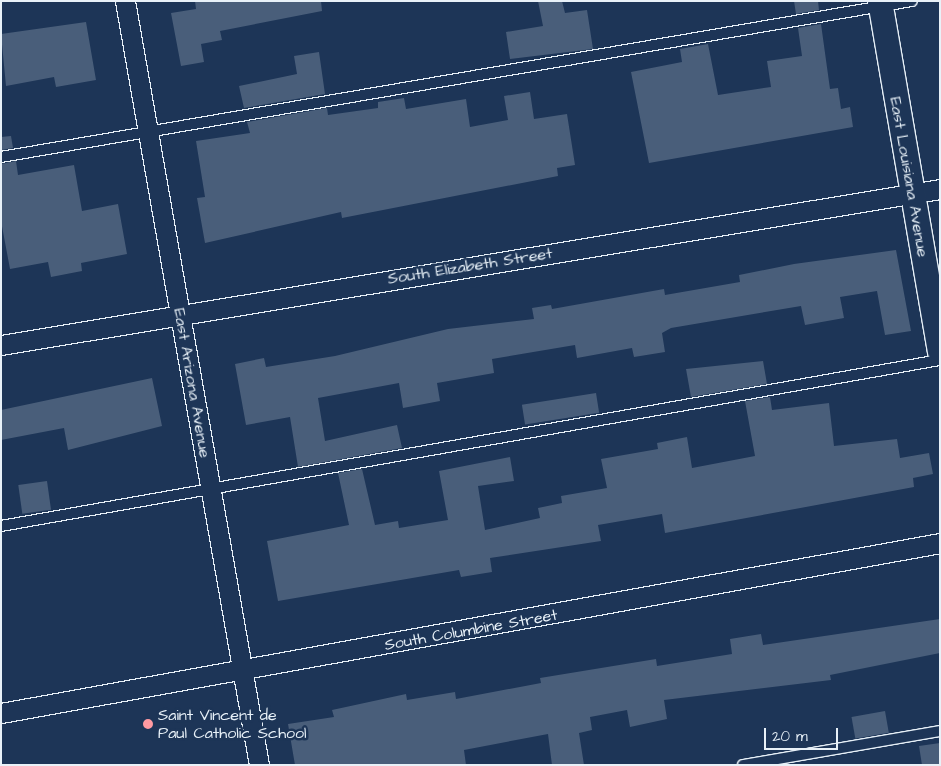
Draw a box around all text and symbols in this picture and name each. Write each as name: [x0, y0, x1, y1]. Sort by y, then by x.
street label: East Louisiana Avenue: [885, 95, 933, 259]
street label: South Elizabeth Street: [386, 243, 554, 289]
street label: East Arizona Avenue: [169, 307, 215, 459]
street label: South Columbine Street: [383, 605, 559, 655]
place label: Saint Vincent de Paul Catholic School: [158, 705, 307, 743]
marker: Saint Vincent de Paul Catholic School: [142, 718, 154, 730]
scale bar: [766, 718, 840, 750]
text: 20 m: [772, 726, 808, 747]

